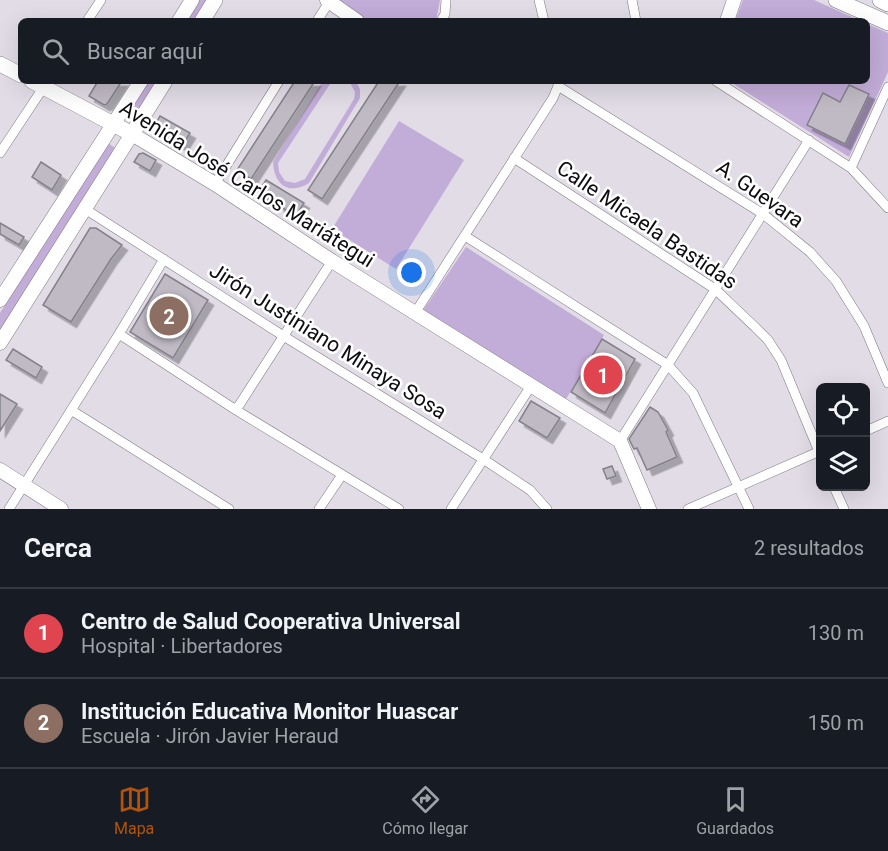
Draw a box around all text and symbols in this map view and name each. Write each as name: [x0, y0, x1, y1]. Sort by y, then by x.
search box: [18, 18, 870, 84]
icon: search: [39, 35, 72, 68]
text: Buscar aquí: [87, 39, 203, 64]
street label: Avenida José Carlos Mariátegui: [115, 96, 379, 272]
street label: A. Guevara: [712, 155, 808, 233]
street label: Calle Micaela Bastidas: [552, 156, 742, 294]
street label: Jirón Justiniano Minaya Sosa: [205, 258, 451, 424]
your location: [397, 258, 426, 287]
pin: 2: [150, 294, 188, 338]
pin: 1: [584, 352, 622, 398]
map controls: [816, 383, 870, 491]
button: locate: [816, 383, 870, 437]
button: layers: [816, 437, 870, 491]
text: Cerca: [24, 533, 92, 563]
text: 2 resultados: [754, 536, 864, 560]
text: Centro de Salud Cooperativa Universal: [81, 609, 461, 634]
text: 1: [38, 621, 49, 645]
text: 130 m: [808, 621, 864, 645]
text: Hospital · Libertadores: [81, 634, 283, 658]
text: Institución Educativa Monitor Huascar: [81, 699, 458, 724]
text: 2: [38, 711, 49, 735]
text: 150 m: [808, 711, 864, 735]
text: Escuela · Jirón Javier Heraud: [81, 724, 339, 748]
tab: Mapa: [114, 783, 154, 838]
tab: Cómo llegar: [382, 783, 468, 838]
tab: Guardados: [696, 783, 774, 838]

